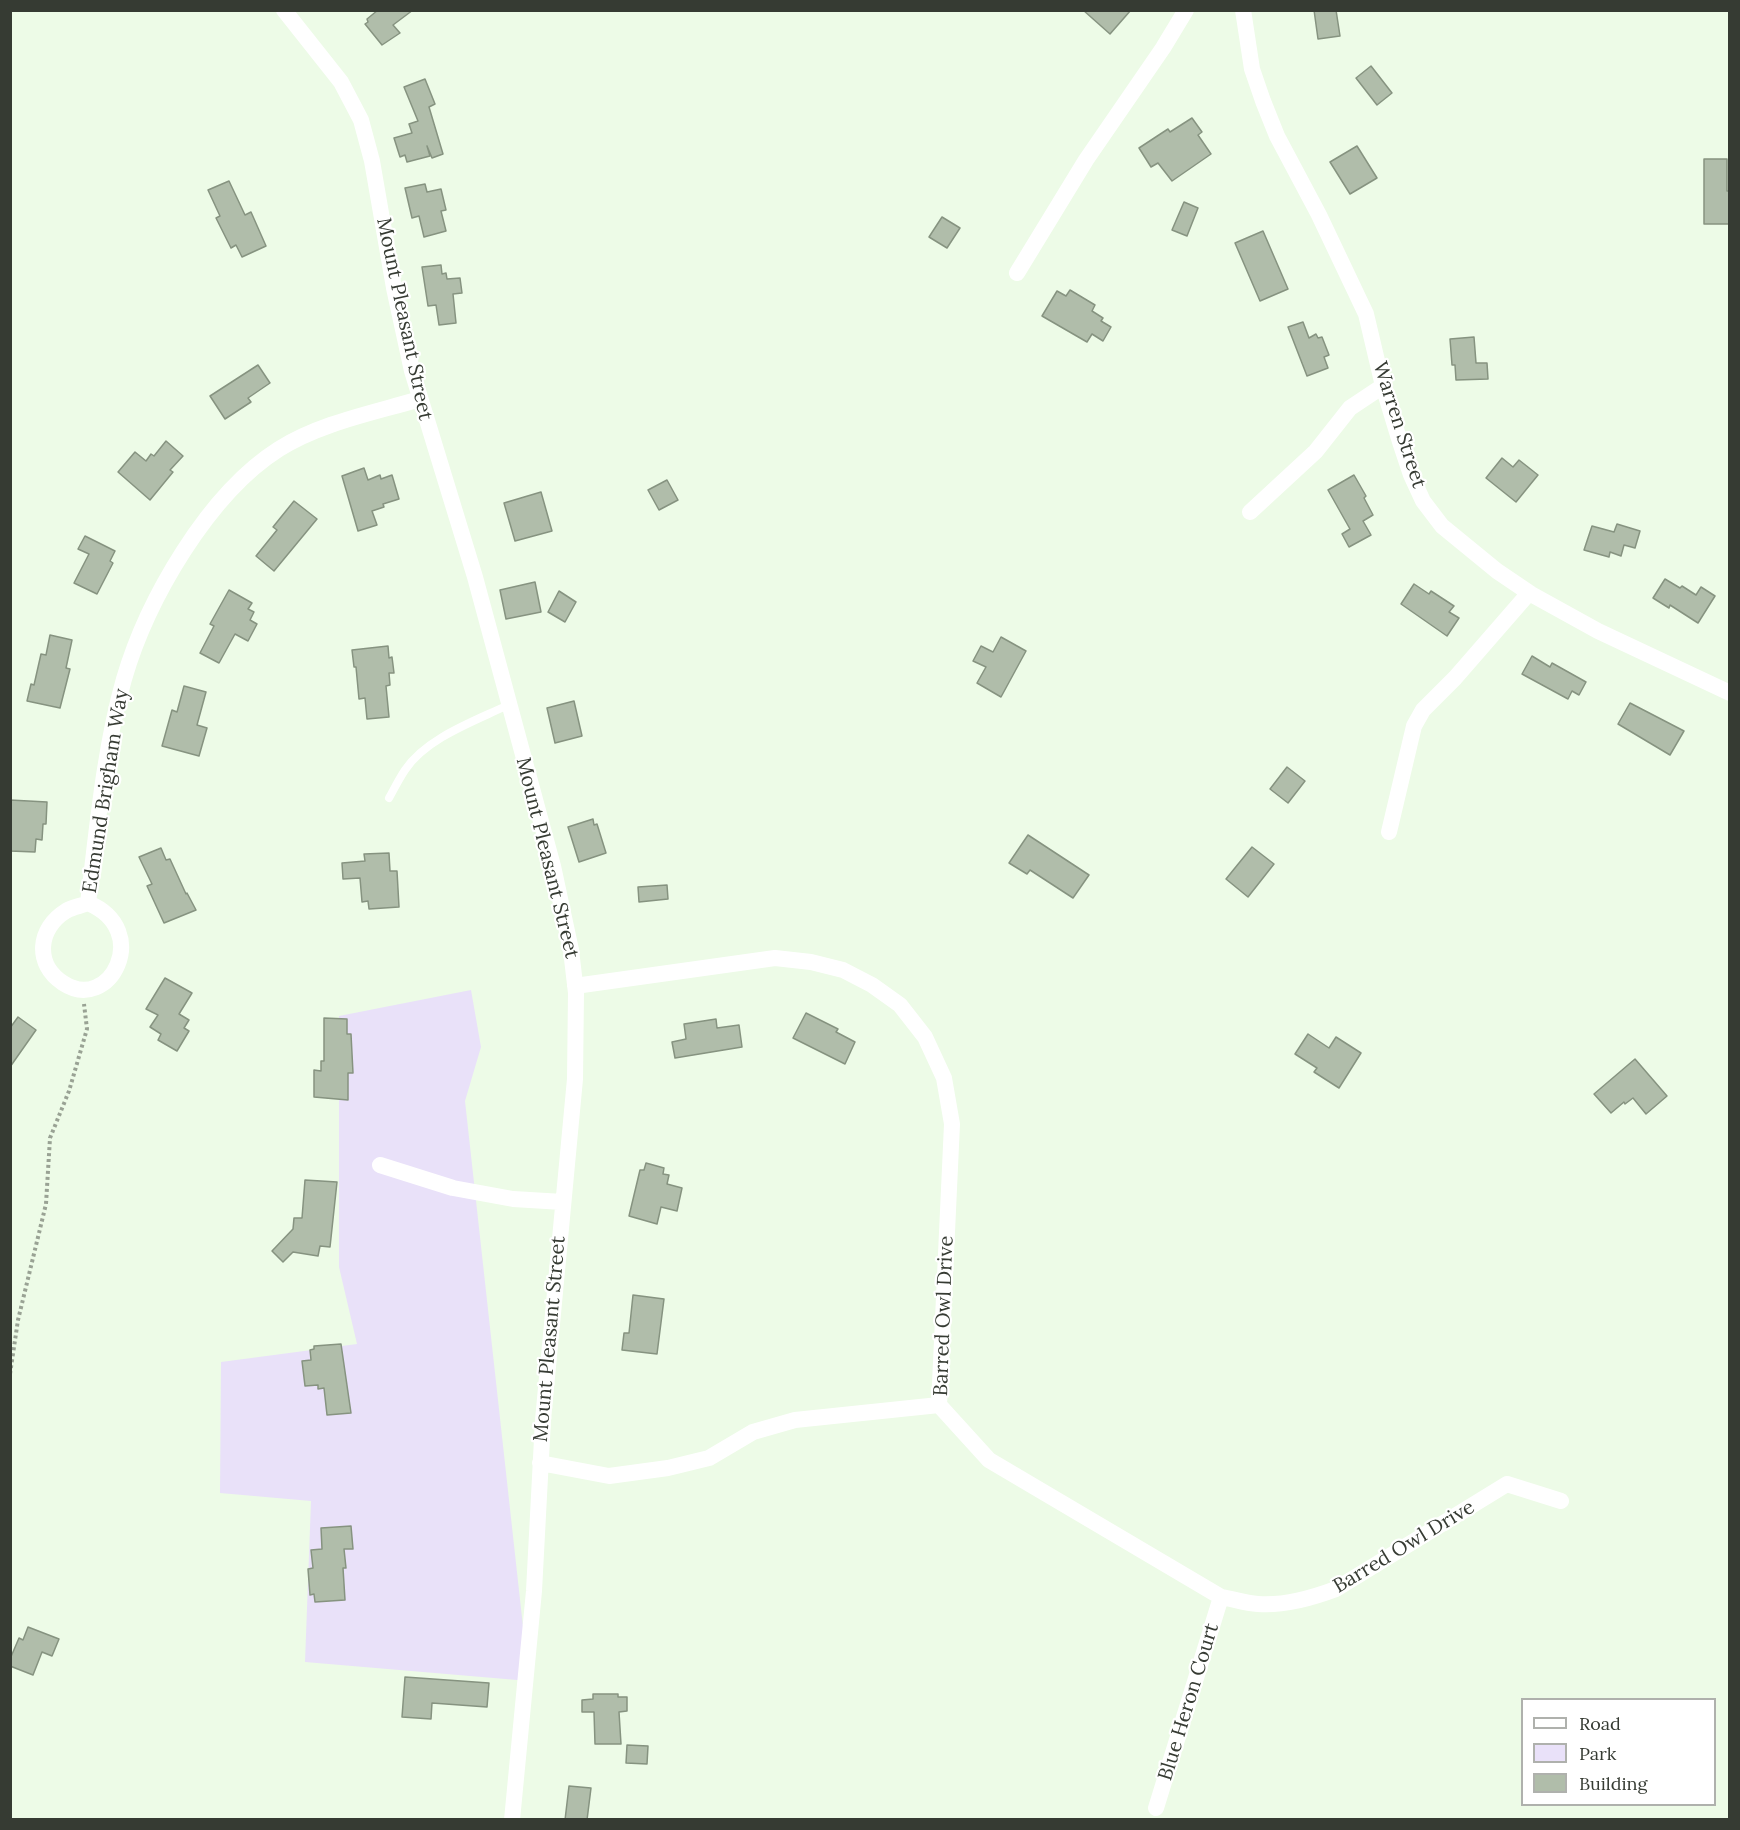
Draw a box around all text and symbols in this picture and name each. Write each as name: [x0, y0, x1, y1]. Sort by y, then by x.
street label: Mount Pleasant Street: [371, 215, 437, 423]
street label: Warren Street: [1367, 359, 1431, 491]
street label: Edmund Brigham Way: [78, 687, 134, 895]
street label: Mount Pleasant Street: [510, 755, 584, 961]
street label: Mount Pleasant Street: [529, 1235, 571, 1443]
street label: Barred Owl Drive: [929, 1235, 959, 1397]
street label: Barred Owl Drive: [1329, 1495, 1479, 1599]
street label: Blue Heron Court: [1154, 1620, 1224, 1784]
legend: [1521, 1698, 1716, 1806]
text: Road: [1579, 1712, 1621, 1735]
text: Park: [1579, 1742, 1616, 1765]
text: Building: [1579, 1772, 1647, 1795]

